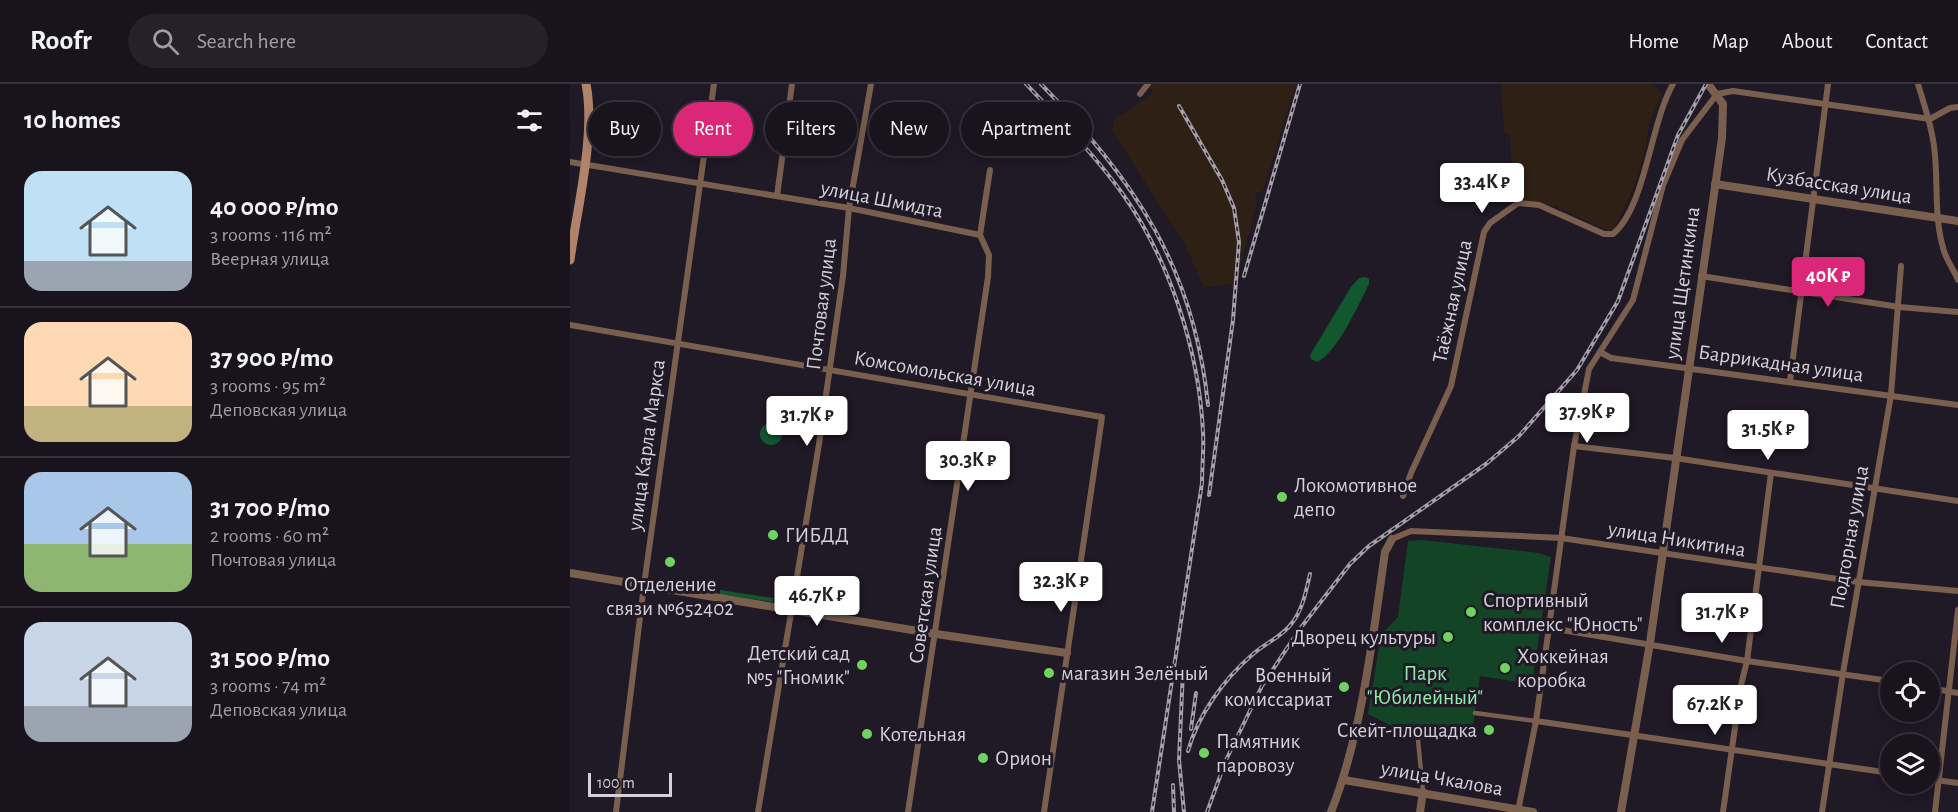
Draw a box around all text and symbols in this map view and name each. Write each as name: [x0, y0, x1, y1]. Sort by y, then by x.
search box: [128, 14, 548, 68]
icon: search: [149, 25, 182, 58]
text: Roofr: [30, 27, 92, 55]
text: Search here: [197, 30, 296, 52]
text: Home: [1628, 31, 1679, 52]
text: Map: [1712, 31, 1749, 52]
text: About: [1782, 31, 1832, 52]
text: Contact: [1865, 31, 1928, 52]
chip: Buy: [588, 102, 661, 156]
chip: Rent: [673, 102, 753, 156]
chip: Filters: [765, 102, 857, 156]
chip: New: [869, 102, 949, 156]
chip: Apartment: [961, 102, 1092, 156]
icon: filters: [513, 104, 546, 137]
text: 10 homes: [24, 107, 121, 133]
pin: 33.4K ₽: [1427, 163, 1537, 214]
street label: Кузбасская улица: [1764, 164, 1914, 207]
text: 33.4K ₽: [1454, 172, 1510, 192]
street label: улица Шмидта: [818, 177, 945, 222]
text: 40 000 ₽/mo: [210, 194, 339, 220]
icon: home: [72, 195, 144, 267]
street label: улица Щетинкина: [1661, 205, 1704, 362]
text: 3 rooms · 116 m²: [210, 225, 331, 245]
street label: Почтовая улица: [803, 236, 840, 371]
street label: Таёжная улица: [1429, 237, 1476, 365]
text: Веерная улица: [210, 249, 329, 269]
pin: 40K ₽: [1786, 257, 1870, 308]
text: 40K ₽: [1806, 266, 1850, 286]
street label: Баррикадная улица: [1697, 341, 1865, 386]
text: 37 900 ₽/mo: [210, 345, 333, 371]
icon: home: [72, 346, 144, 418]
street label: Комсомольская улица: [852, 347, 1038, 400]
street label: улица Карла Маркса: [624, 358, 669, 533]
text: 3 rooms · 95 m²: [210, 376, 326, 396]
pin: 37.9K ₽: [1532, 393, 1642, 444]
pin: 31.7K ₽: [752, 396, 862, 447]
text: Деповская улица: [210, 400, 347, 420]
text: 37.9K ₽: [1559, 402, 1615, 422]
text: 31.7K ₽: [780, 405, 834, 425]
pin: 31.5K ₽: [1713, 410, 1823, 461]
text: 31.5K ₽: [1741, 419, 1795, 439]
pin: 30.3K ₽: [913, 441, 1023, 492]
text: 30.3K ₽: [940, 450, 996, 470]
street label: Подгорная улица: [1827, 463, 1873, 610]
place label: Локомотивное депо: [1294, 475, 1417, 520]
marker: Локомотивное депо: [1275, 490, 1289, 504]
text: 31 700 ₽/mo: [210, 495, 330, 521]
icon: home: [72, 496, 144, 568]
street label: улица Никитина: [1606, 518, 1748, 561]
place label: ГИБДД: [785, 525, 849, 546]
street label: Советская улица: [905, 525, 946, 665]
text: 2 rooms · 60 m²: [210, 526, 329, 546]
marker: ГИБДД: [766, 528, 780, 542]
text: Почтовая улица: [210, 550, 336, 570]
marker: Отделение связи №652402: [663, 555, 677, 569]
pin: 32.3K ₽: [1006, 562, 1116, 613]
text: 32.3K ₽: [1033, 571, 1089, 591]
place label: Отделение связи №652402: [606, 574, 734, 619]
pin: 46.7K ₽: [762, 576, 872, 627]
text: 46.7K ₽: [789, 585, 846, 605]
place label: Спортивный комплекс "Юность": [1483, 590, 1643, 635]
pin: 31.7K ₽: [1667, 593, 1777, 644]
text: 31.7K ₽: [1695, 602, 1749, 622]
marker: Спортивный комплекс "Юность": [1464, 605, 1478, 619]
place label: Дворец культуры: [1292, 627, 1436, 648]
marker: Дворец культуры: [1441, 630, 1455, 644]
place label: Детский сад №5 "Гномик": [746, 643, 850, 688]
text: 31 500 ₽/mo: [210, 645, 330, 671]
icon: home: [72, 646, 144, 718]
place label: Хоккейная коробка: [1517, 646, 1609, 691]
marker: Детский сад №5 "Гномик": [855, 658, 869, 672]
marker: Хоккейная коробка: [1498, 661, 1512, 675]
map controls: [1880, 662, 1940, 794]
button: locate: [1880, 662, 1940, 722]
place label: магазин Зелёный: [1061, 663, 1209, 684]
park label: Парк "Юбилейный": [1367, 663, 1483, 708]
place label: Военный комиссариат: [1224, 665, 1332, 710]
marker: магазин Зелёный: [1042, 666, 1056, 680]
text: 3 rooms · 74 m²: [210, 676, 326, 696]
marker: Военный комиссариат: [1337, 680, 1351, 694]
pin: 67.2K ₽: [1660, 685, 1770, 736]
text: 67.2K ₽: [1687, 694, 1743, 714]
text: Деповская улица: [210, 700, 347, 720]
place label: Скейт-площадка: [1337, 720, 1477, 741]
marker: Скейт-площадка: [1482, 723, 1496, 737]
place label: Котельная: [879, 724, 966, 745]
marker: Котельная: [860, 727, 874, 741]
place label: Памятник паровозу: [1216, 731, 1301, 776]
button: layers: [1880, 734, 1940, 794]
marker: Памятник паровозу: [1197, 746, 1211, 760]
place label: Орион: [995, 748, 1052, 769]
marker: Орион: [976, 751, 990, 765]
street label: улица Чкалова: [1378, 757, 1505, 800]
scale bar: [588, 770, 672, 798]
text: 100 m: [597, 775, 635, 791]

